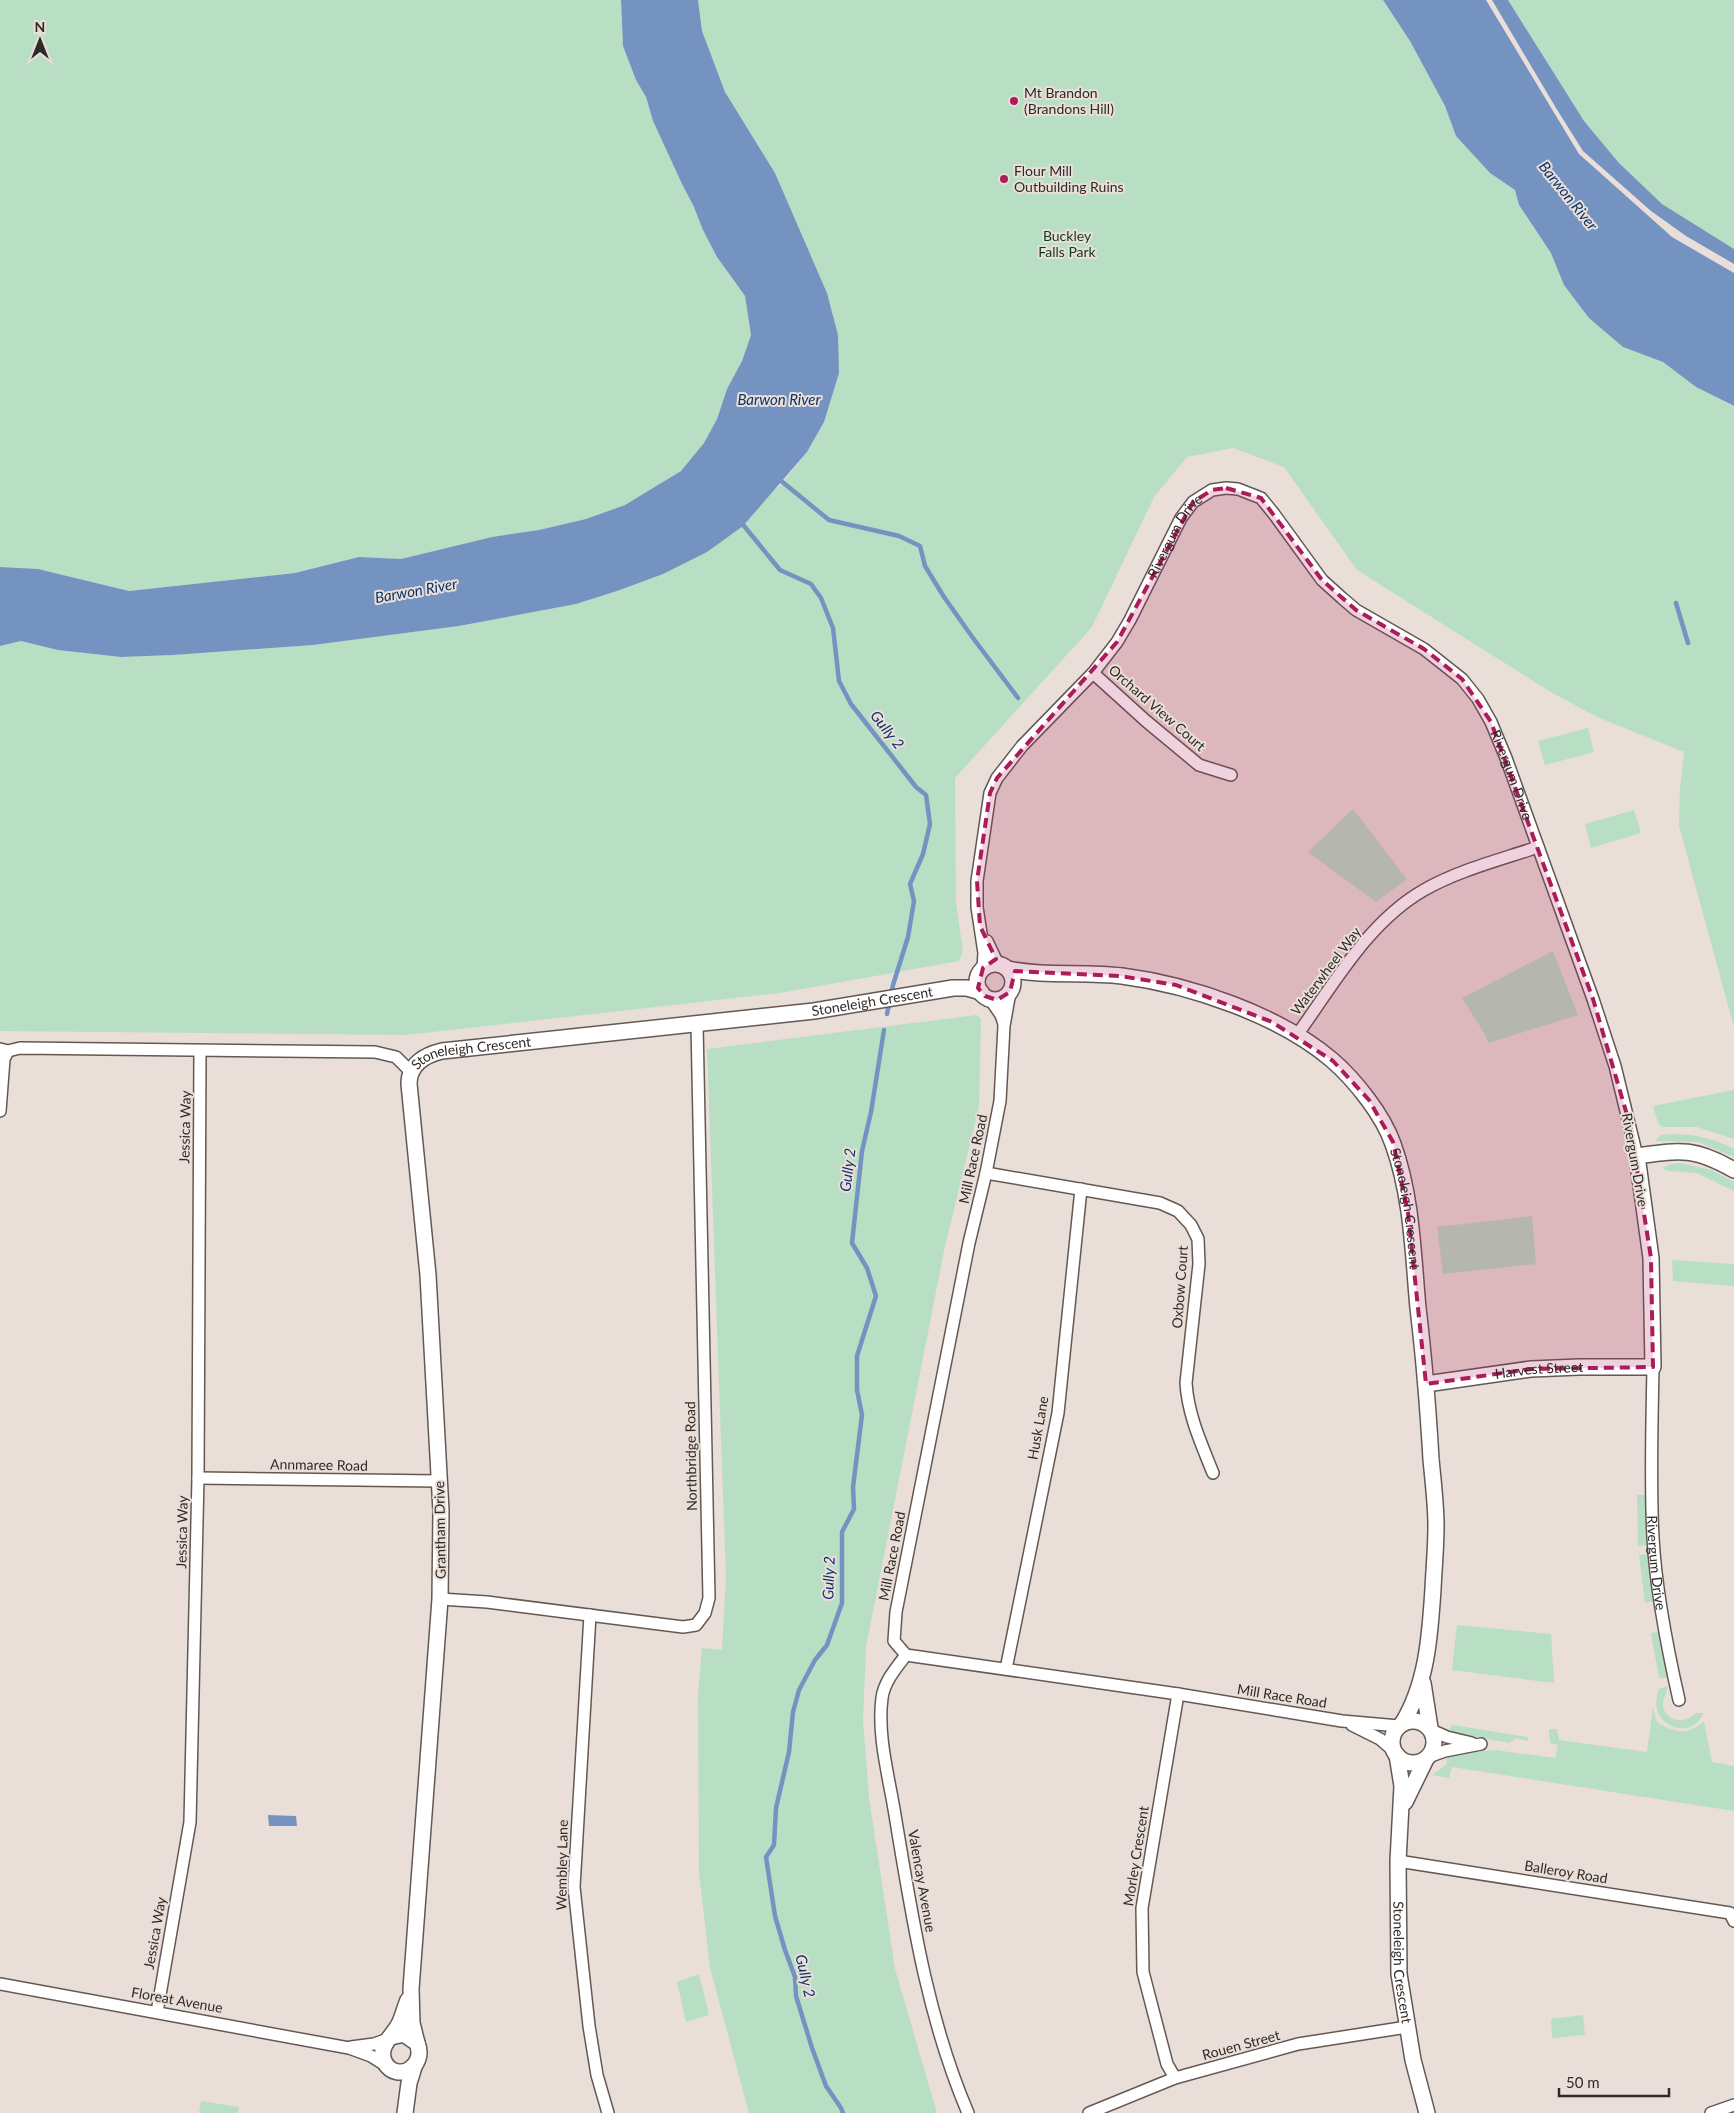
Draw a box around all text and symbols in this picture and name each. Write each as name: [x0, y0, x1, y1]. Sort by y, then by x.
north arrow: [15, 15, 65, 65]
text: N: [35, 18, 45, 35]
place label: Mt Brandon (Brandons Hill): [1024, 84, 1114, 117]
marker: Mt Brandon (Brandons Hill): [1008, 95, 1020, 107]
water label: Barwon River: [1536, 157, 1602, 234]
place label: Flour Mill Outbuilding Ruins: [1014, 162, 1124, 195]
marker: Flour Mill Outbuilding Ruins: [998, 173, 1010, 185]
park label: Buckley Falls Park: [1038, 227, 1097, 260]
water label: Barwon River: [737, 390, 821, 408]
street label: Rivergum Drive: [1144, 489, 1205, 580]
water label: Barwon River: [373, 574, 459, 606]
street label: Orchard View Court: [1105, 661, 1209, 754]
water label: Gully 2: [867, 707, 908, 752]
street label: Rivergum Drive: [1487, 727, 1537, 822]
street label: Waterwheel Way: [1287, 923, 1365, 1018]
street label: Stoneleigh Crescent: [810, 982, 934, 1019]
street label: Stoneleigh Crescent: [407, 1032, 532, 1072]
street label: Jessica Way: [175, 1089, 194, 1164]
street label: Rivergum Drive: [1619, 1112, 1652, 1208]
street label: Mill Race Road: [955, 1113, 990, 1205]
street label: Stoneleigh Crescent: [1387, 1146, 1424, 1270]
water label: Gully 2: [835, 1147, 859, 1193]
street label: Oxbow Court: [1168, 1245, 1191, 1329]
street label: Harvest Street: [1494, 1358, 1583, 1382]
street label: Husk Lane: [1024, 1395, 1051, 1461]
street label: Northbridge Road: [681, 1401, 700, 1511]
street label: Annmaree Road: [270, 1455, 368, 1474]
street label: Grantham Drive: [430, 1481, 449, 1579]
street label: Jessica Way: [172, 1494, 191, 1569]
street label: Mill Race Road: [875, 1510, 909, 1602]
street label: Rivergum Drive: [1644, 1515, 1670, 1611]
water label: Gully 2: [818, 1556, 838, 1600]
street label: Mill Race Road: [1236, 1680, 1328, 1711]
street label: Morley Crescent: [1119, 1805, 1152, 1907]
street label: Wembley Lane: [552, 1819, 571, 1911]
street label: Valencay Avenue: [905, 1828, 940, 1933]
street label: Balleroy Road: [1523, 1857, 1609, 1886]
street label: Jessica Way: [140, 1895, 169, 1970]
street label: Stoneleigh Crescent: [1390, 1901, 1416, 2024]
water label: Gully 2: [792, 1952, 820, 1999]
street label: Floreat Avenue: [130, 1983, 224, 2016]
street label: Rouen Street: [1200, 2026, 1282, 2063]
scale bar: [1559, 2066, 1669, 2098]
text: 50 m: [1566, 2073, 1600, 2091]

